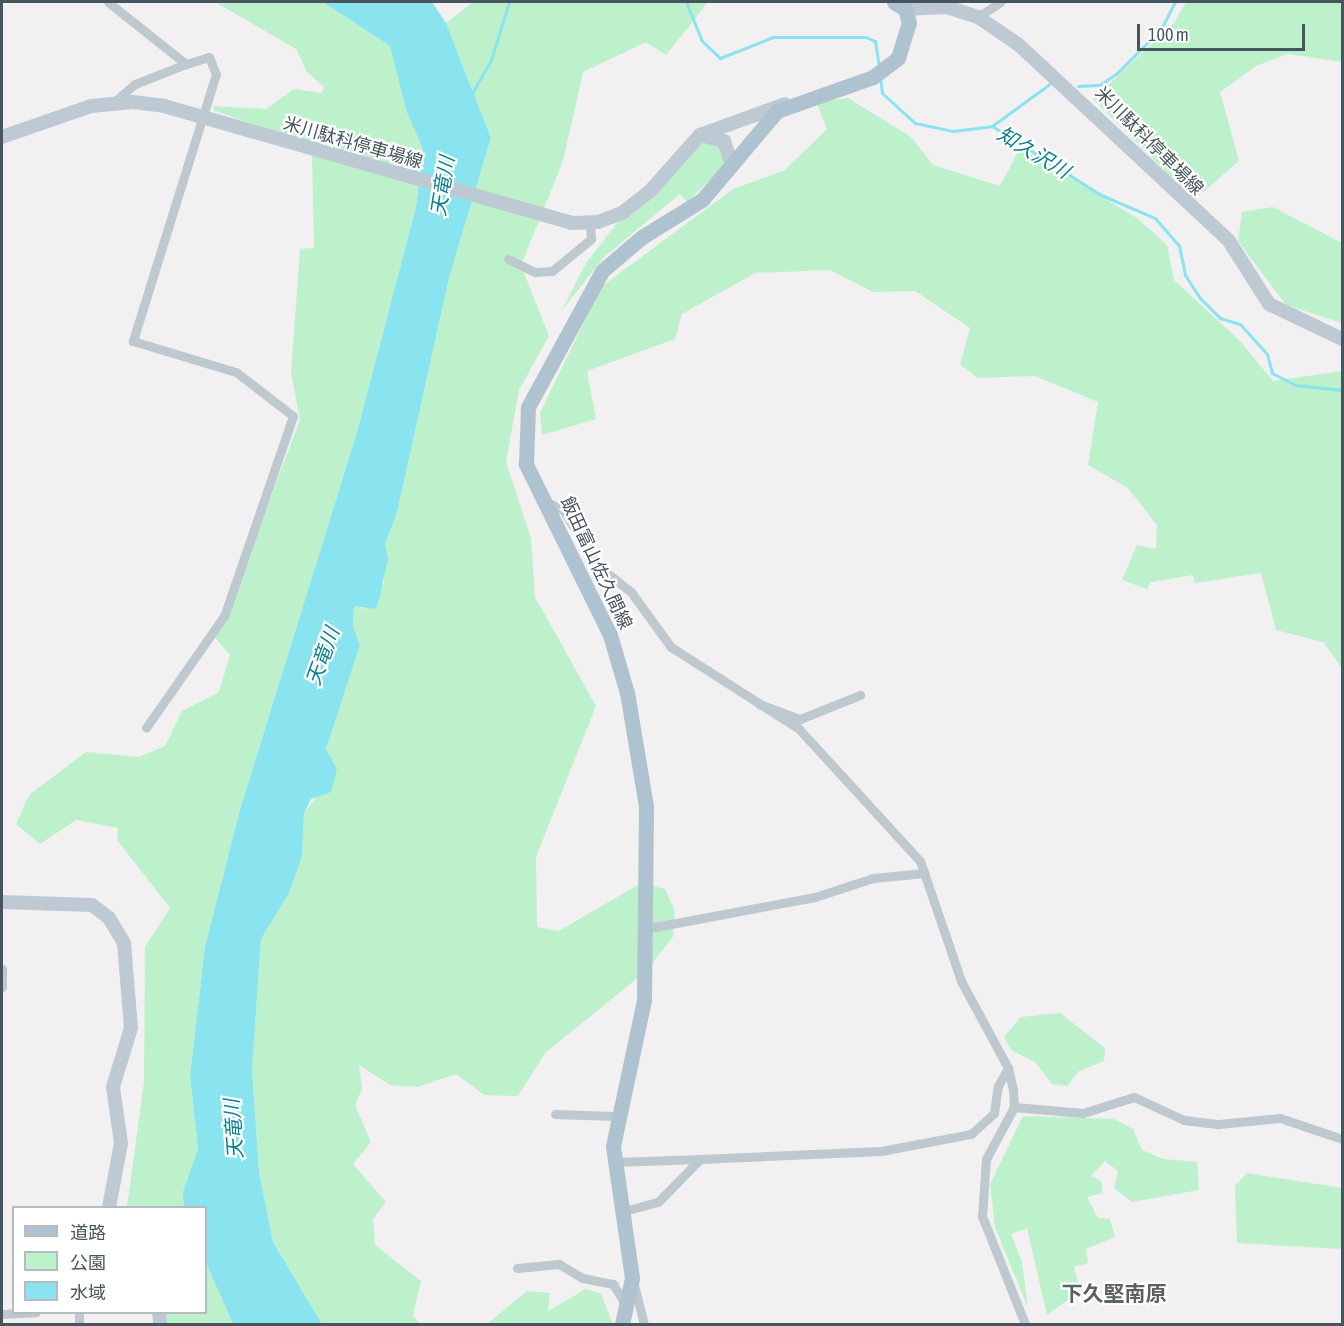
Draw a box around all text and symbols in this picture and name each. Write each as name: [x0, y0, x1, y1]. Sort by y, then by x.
scale bar: [1140, 12, 1308, 50]
text: 100 m: [1148, 24, 1189, 45]
street label: 米川駄科停車場線: [1090, 82, 1208, 200]
street label: 米川駄科停車場線: [281, 113, 425, 173]
water label: 知久沢川: [994, 121, 1074, 183]
water label: 天竜川: [425, 154, 459, 218]
street label: 飯田富山佐久間線: [556, 493, 636, 633]
water label: 天竜川: [300, 624, 344, 688]
water label: 天竜川: [219, 1098, 247, 1160]
legend: [12, 1206, 207, 1314]
text: 道路: [70, 1222, 106, 1243]
text: 公園: [70, 1252, 106, 1273]
district label: 下久堅南原: [1062, 1280, 1166, 1306]
text: 水域: [70, 1282, 106, 1303]

